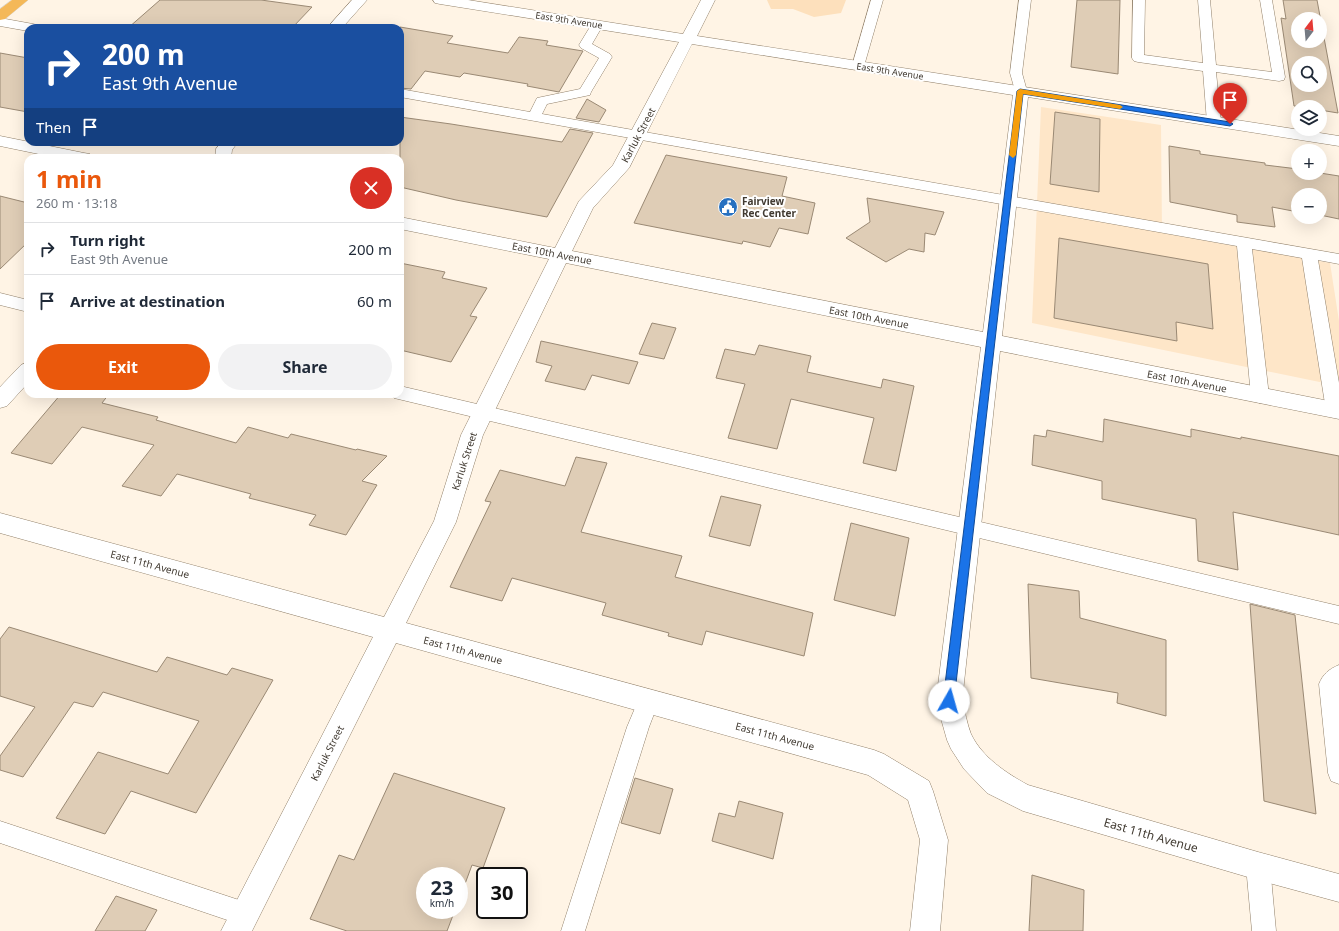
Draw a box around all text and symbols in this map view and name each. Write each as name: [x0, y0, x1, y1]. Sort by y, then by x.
street label: East 9th Avenue: [534, 8, 604, 32]
north arrow: [1291, 12, 1327, 48]
map controls: [1291, 12, 1327, 224]
text: 200 m: [102, 35, 185, 73]
icon: right: [36, 40, 88, 92]
button: search: [1291, 56, 1327, 92]
street label: East 9th Avenue: [855, 59, 925, 83]
text: East 9th Avenue: [102, 71, 238, 95]
pin: [1213, 83, 1247, 124]
icon: arrive: [1219, 89, 1241, 111]
button: layers: [1291, 100, 1327, 136]
street label: Karluk Street: [618, 105, 659, 165]
icon: arrive: [79, 116, 101, 138]
text: Then: [36, 117, 71, 137]
button: +: [1291, 144, 1327, 180]
text: 1 min: [36, 162, 102, 195]
button: close: [350, 167, 392, 209]
button: −: [1291, 188, 1327, 224]
text: 260 m · 13:18: [36, 194, 117, 212]
place label: Fairview Rec Center: [742, 194, 796, 220]
public building icon: Fairview Rec Center: [717, 196, 739, 218]
text: Turn right: [70, 230, 145, 250]
icon: right: [36, 238, 58, 260]
street label: East 10th Avenue: [511, 238, 593, 268]
text: 200 m: [348, 239, 392, 259]
text: East 9th Avenue: [70, 250, 168, 268]
icon: arrive: [36, 290, 58, 312]
text: Arrive at destination: [70, 291, 225, 311]
text: 60 m: [357, 291, 392, 311]
street label: East 10th Avenue: [828, 302, 910, 332]
button: Exit: [36, 344, 210, 390]
button: Share: [218, 344, 392, 390]
street label: East 10th Avenue: [1146, 366, 1228, 396]
street label: Karluk Street: [448, 430, 480, 492]
street label: East 11th Avenue: [109, 547, 191, 581]
street label: East 11th Avenue: [422, 633, 504, 667]
position arrow: [928, 680, 970, 722]
street label: East 11th Avenue: [734, 719, 816, 753]
street label: Karluk Street: [307, 723, 347, 783]
street label: East 11th Avenue: [1102, 813, 1200, 857]
speed limit sign: 30: [476, 867, 528, 919]
text: 23: [431, 874, 453, 901]
text: km/h: [430, 896, 454, 910]

